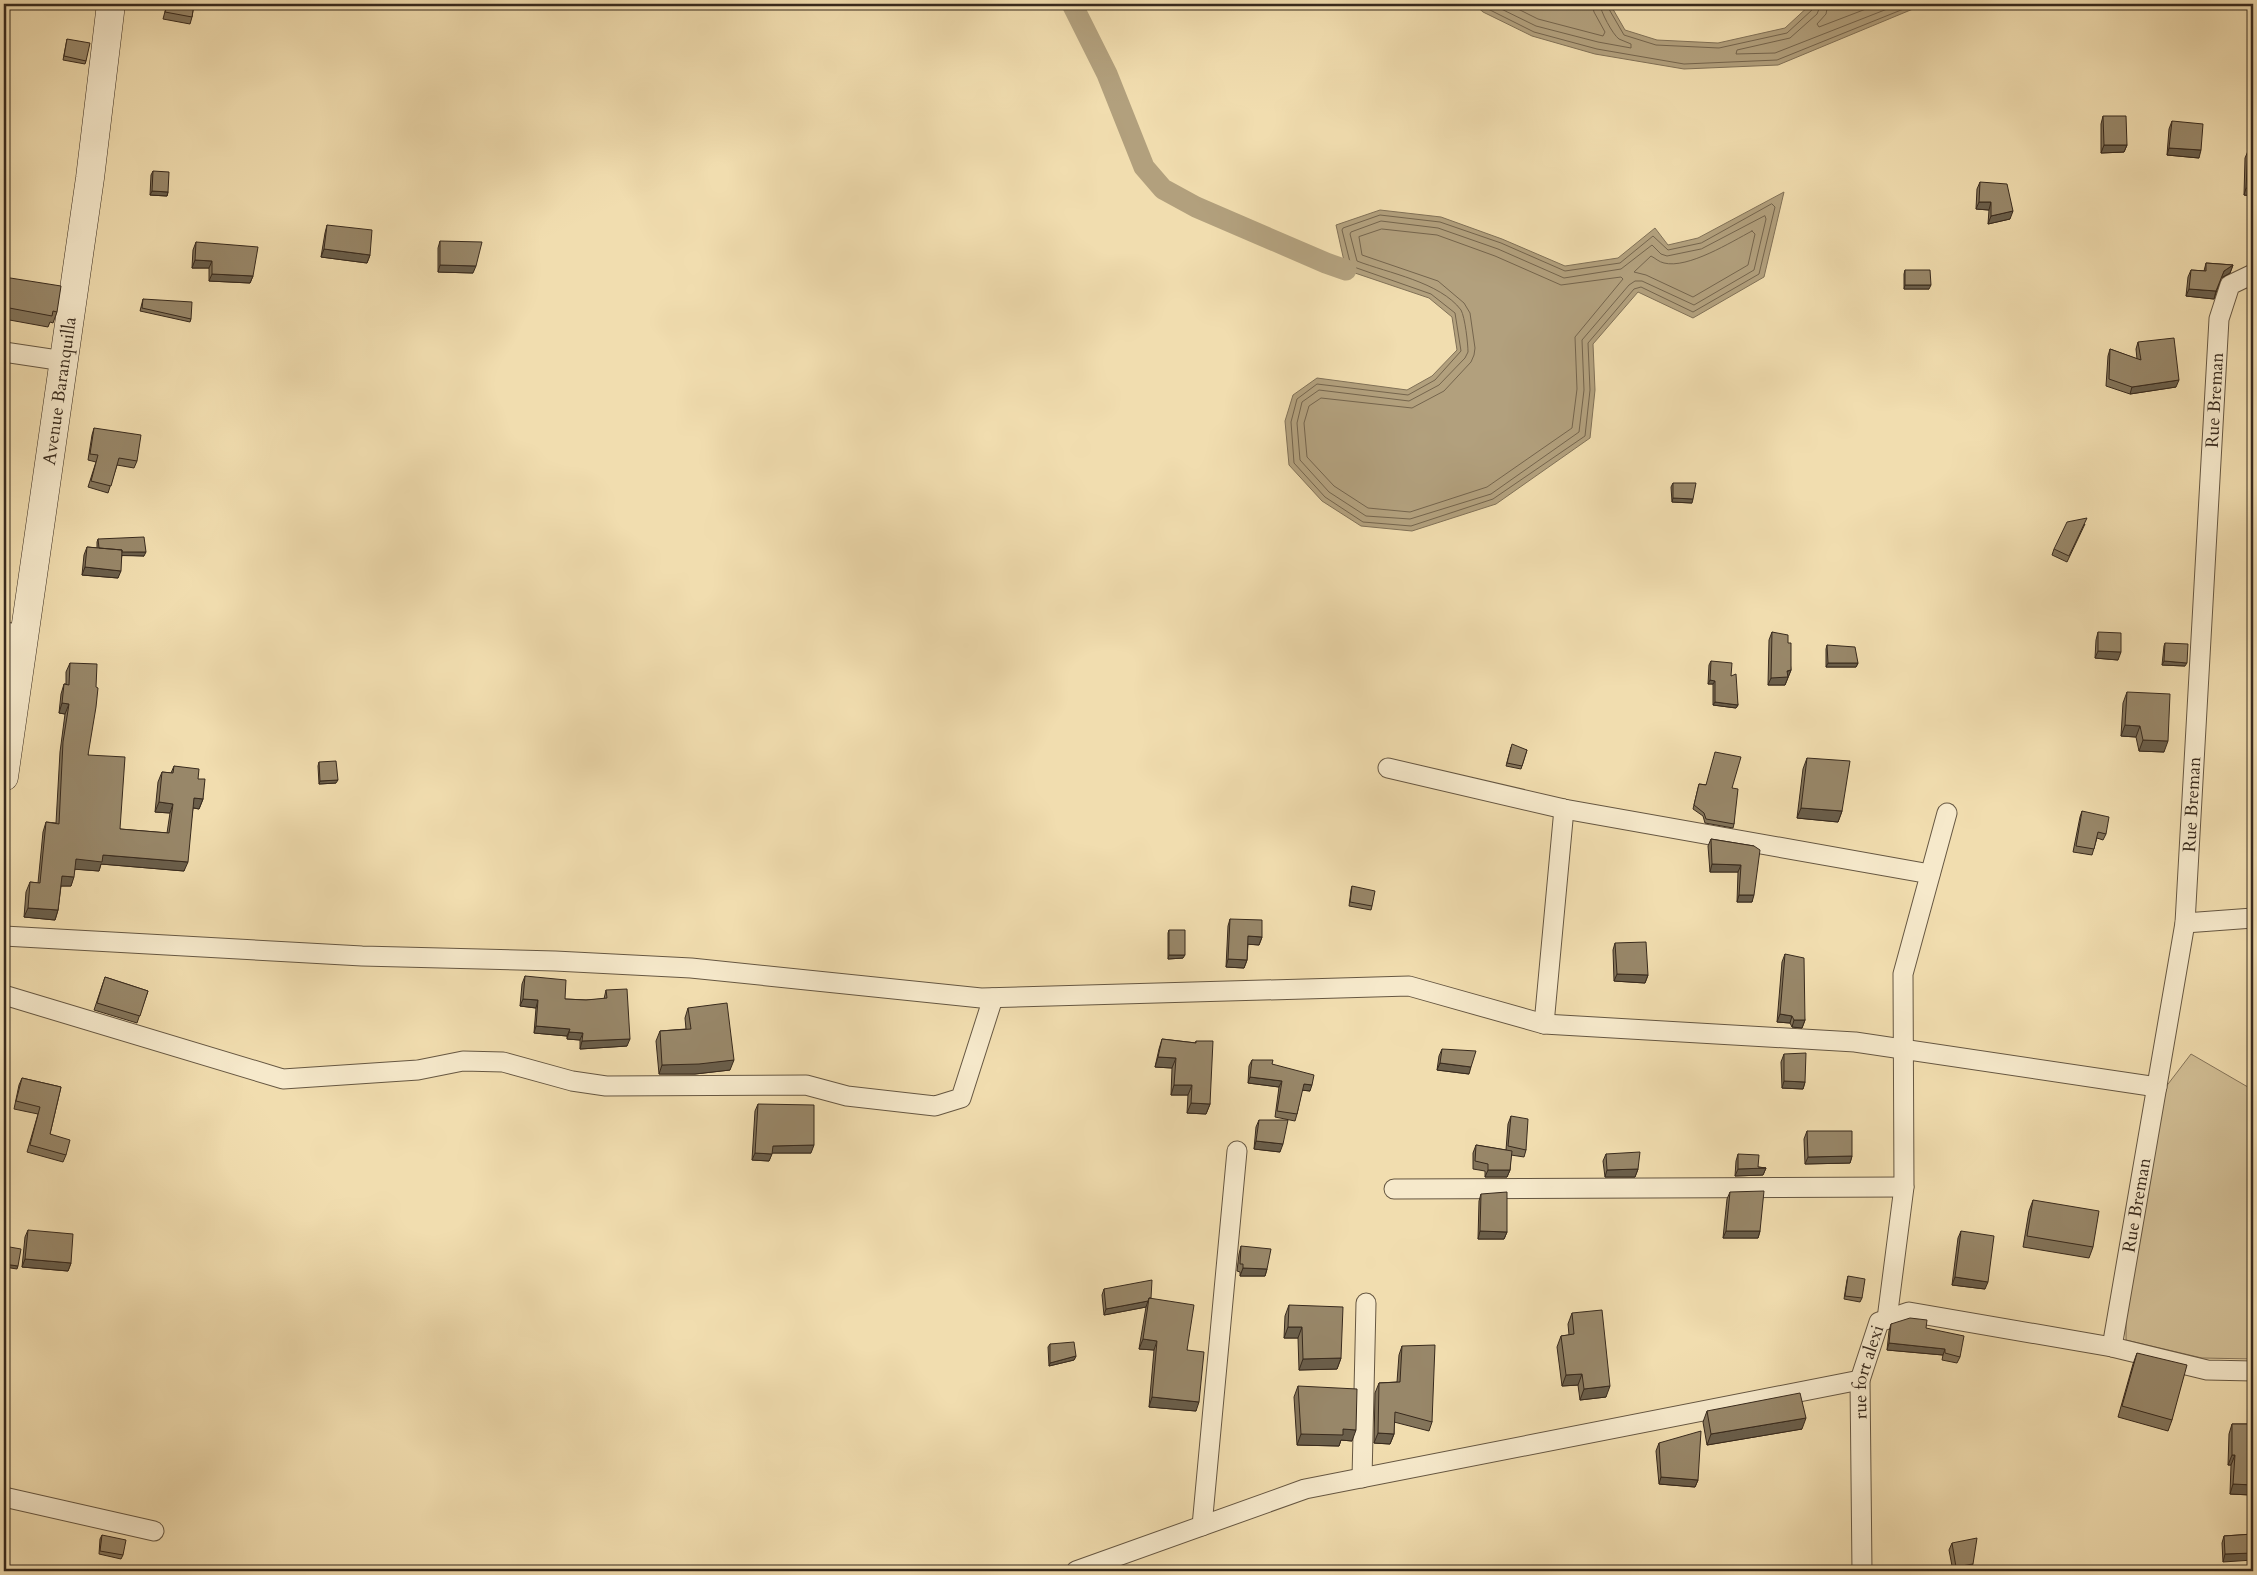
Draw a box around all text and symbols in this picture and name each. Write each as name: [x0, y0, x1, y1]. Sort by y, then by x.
street label: Avenue Baranquilla: [36, 315, 82, 467]
street label: Rue Breman: [2199, 351, 2230, 449]
street label: Rue Breman: [2177, 755, 2207, 853]
street label: Rue Breman: [2116, 1155, 2157, 1254]
street label: rue fort alexi: [1847, 1322, 1890, 1419]

